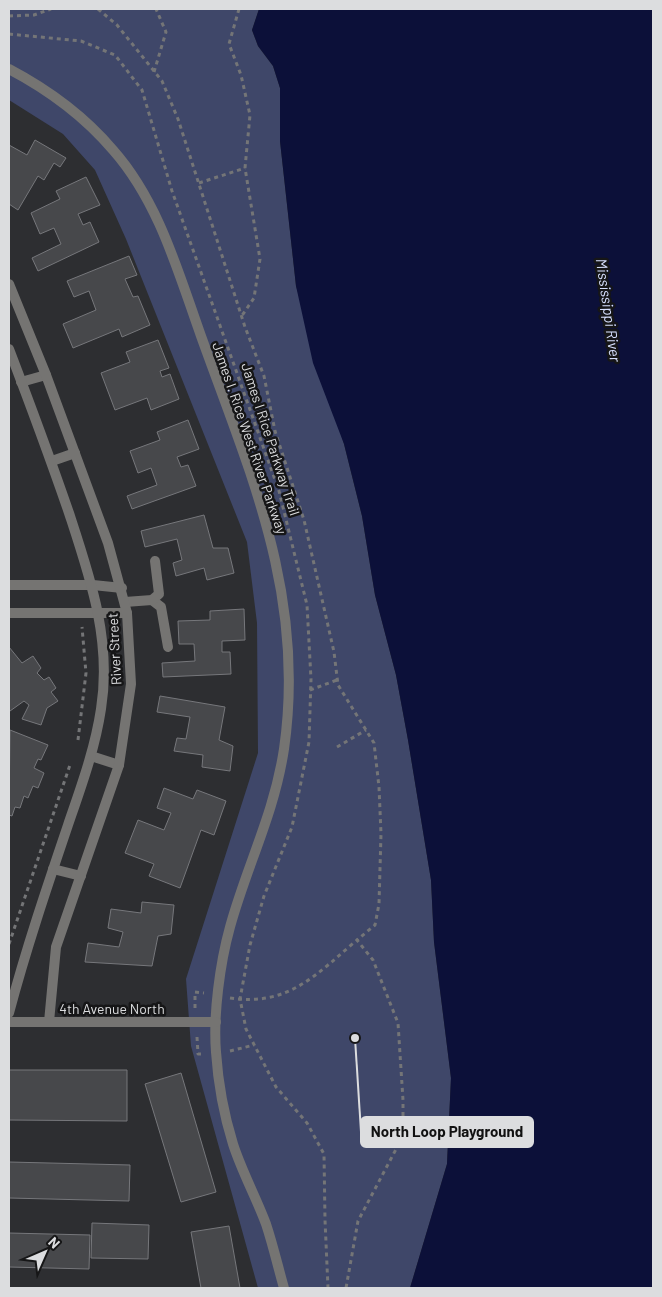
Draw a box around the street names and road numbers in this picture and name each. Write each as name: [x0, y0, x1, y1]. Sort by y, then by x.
street label: James I. Rice West River Parkway: [209, 340, 291, 537]
street label: James I Rice Parkway Trail: [238, 360, 304, 518]
street label: River Street: [104, 613, 124, 685]
street label: 4th Avenue North: [59, 1000, 165, 1017]

